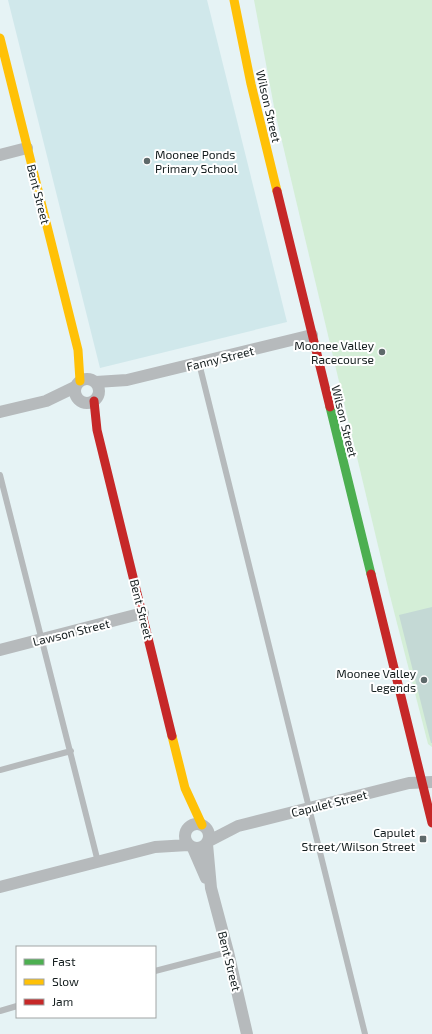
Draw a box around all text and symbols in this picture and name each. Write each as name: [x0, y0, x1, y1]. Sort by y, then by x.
street label: Wilson Street: [254, 68, 284, 144]
place label: Moonee Ponds Primary School: [155, 147, 238, 175]
marker: Moonee Ponds Primary School: [142, 156, 152, 166]
street label: Bent Street: [25, 162, 53, 226]
place label: Moonee Valley Racecourse: [294, 338, 375, 366]
street label: Fanny Street: [185, 343, 255, 373]
marker: Moonee Valley Racecourse: [377, 347, 387, 357]
street label: Wilson Street: [329, 383, 361, 459]
street label: Bent Street: [128, 577, 156, 641]
street label: Lawson Street: [31, 616, 111, 648]
place label: Moonee Valley Legends: [336, 666, 417, 694]
marker: Moonee Valley Legends: [419, 675, 429, 685]
street label: Capulet Street: [290, 787, 369, 819]
place label: Capulet Street/Wilson Street: [302, 825, 415, 853]
marker: Capulet Street/Wilson Street: [418, 834, 428, 844]
street label: Bent Street: [216, 929, 244, 993]
legend: [16, 946, 156, 1018]
text: Fast: [52, 954, 76, 968]
text: Slow: [52, 974, 79, 988]
text: Jam: [52, 994, 73, 1008]

